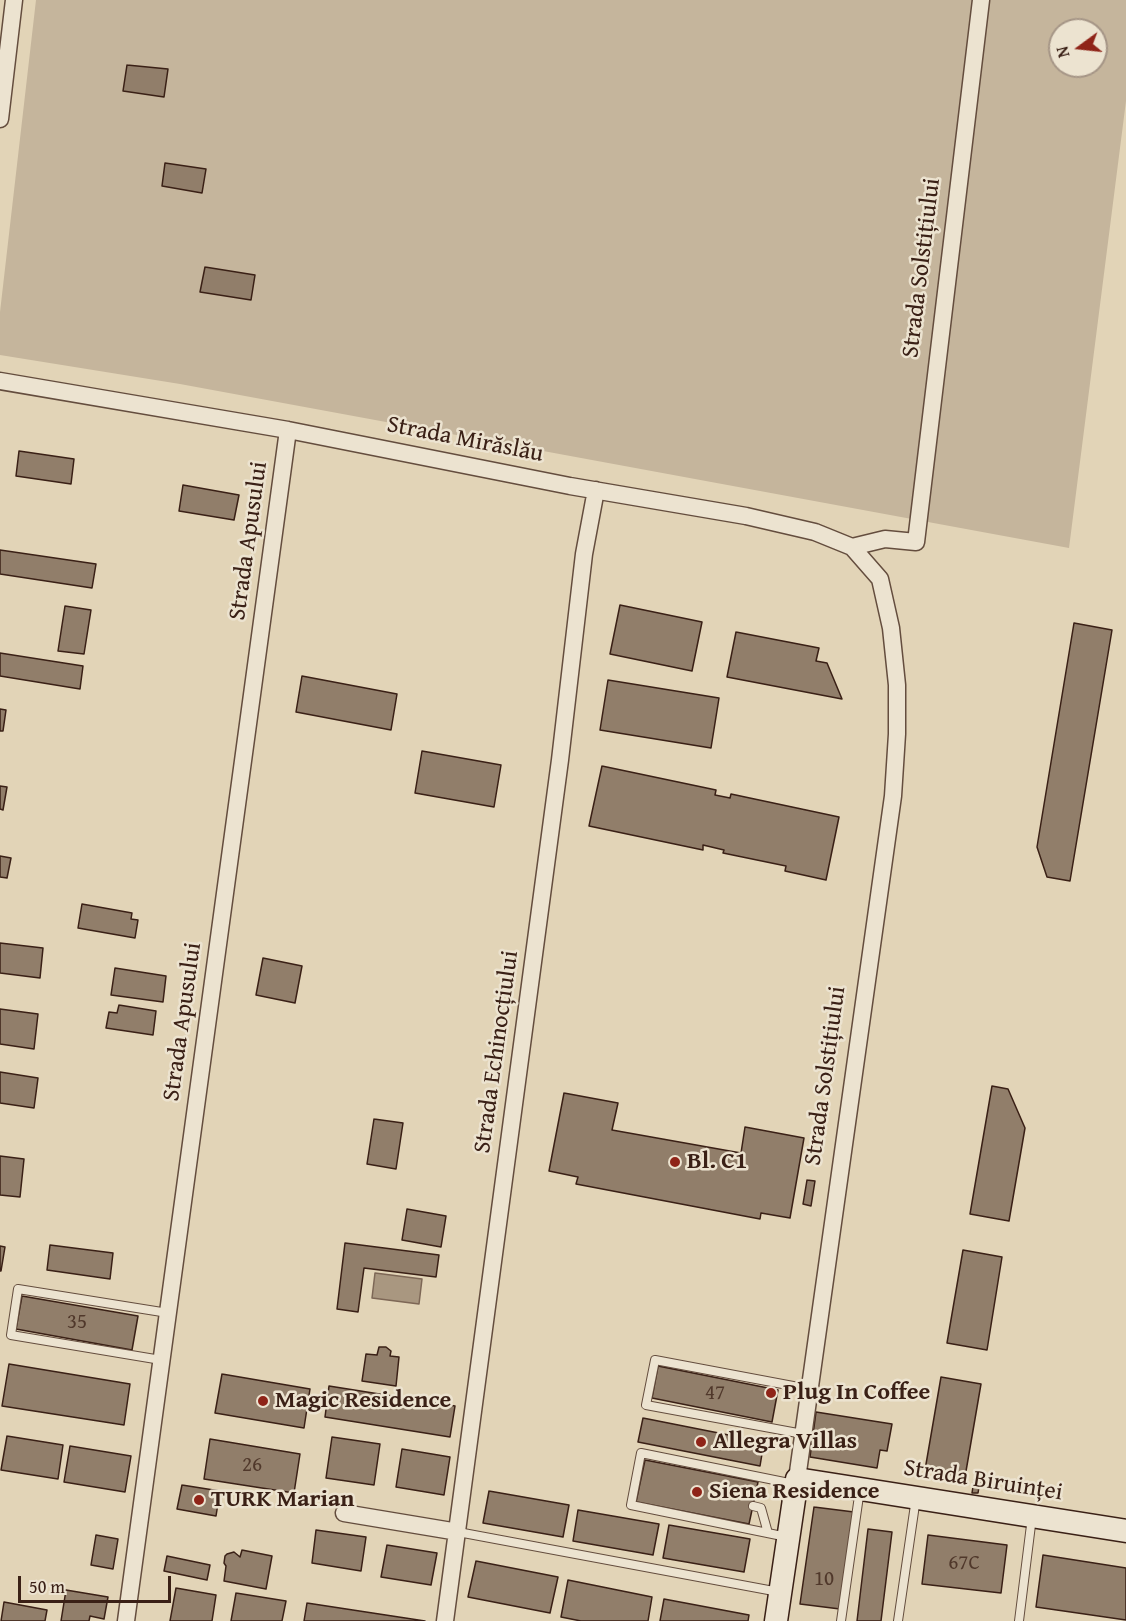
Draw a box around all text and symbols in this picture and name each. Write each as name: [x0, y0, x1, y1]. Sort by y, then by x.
north arrow: [1048, 18, 1108, 78]
text: N: [1050, 44, 1076, 60]
street label: Strada Solstițiului: [897, 177, 947, 359]
street label: Strada Mirăslău: [384, 411, 546, 469]
street label: Strada Apusului: [224, 460, 274, 622]
street label: Strada Apusului: [158, 941, 208, 1103]
street label: Strada Echinocțiului: [469, 949, 525, 1155]
street label: Strada Solstițiului: [799, 985, 853, 1167]
place label: Bl. C1: [687, 1148, 747, 1176]
marker: Bl. C1: [668, 1155, 682, 1169]
house number: 35: [67, 1310, 87, 1336]
place label: Plug In Coffee: [783, 1379, 930, 1407]
house number: 47: [705, 1381, 725, 1407]
marker: Plug In Coffee: [764, 1386, 778, 1400]
place label: Magic Residence: [275, 1387, 451, 1415]
marker: Magic Residence: [256, 1394, 270, 1408]
place label: Allegra Villas: [713, 1428, 857, 1456]
marker: Allegra Villas: [694, 1435, 708, 1449]
house number: 26: [242, 1453, 262, 1479]
street label: Strada Biruinței: [901, 1454, 1065, 1508]
place label: Siena Residence: [709, 1478, 880, 1506]
marker: Siena Residence: [690, 1485, 704, 1499]
place label: TURK Marian: [211, 1486, 355, 1514]
marker: TURK Marian: [192, 1493, 206, 1507]
house number: 67C: [948, 1551, 980, 1577]
scale bar: [21, 1564, 174, 1602]
house number: 10: [814, 1567, 834, 1593]
text: 50 m: [29, 1573, 65, 1600]

